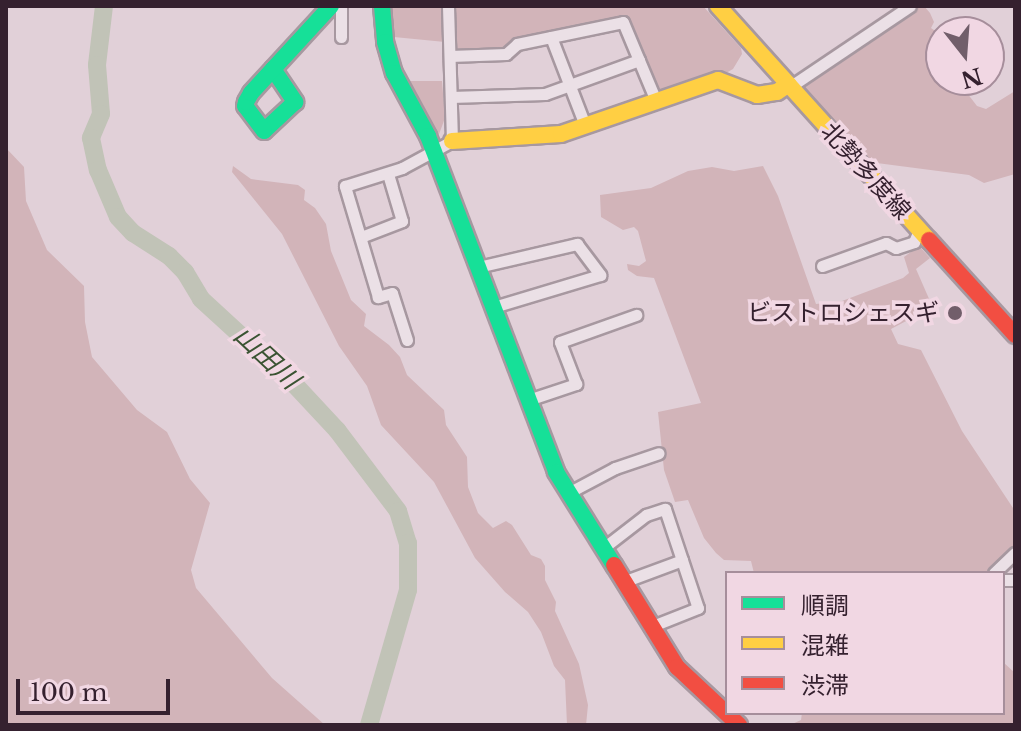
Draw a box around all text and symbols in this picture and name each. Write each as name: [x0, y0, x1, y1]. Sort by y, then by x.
north arrow: [925, 16, 1005, 96]
text: N: [958, 62, 985, 93]
street label: 北勢多度線: [815, 117, 917, 225]
place label: ビストロシェスギ: [747, 299, 939, 327]
marker: ビストロシェスギ: [946, 304, 964, 322]
water label: 山田川: [227, 320, 305, 396]
legend: [725, 571, 1005, 715]
text: 順調: [801, 591, 849, 620]
text: 混雑: [801, 631, 849, 660]
scale bar: [20, 663, 174, 713]
text: 渋滞: [801, 671, 849, 700]
text: 100 m: [30, 678, 108, 707]

